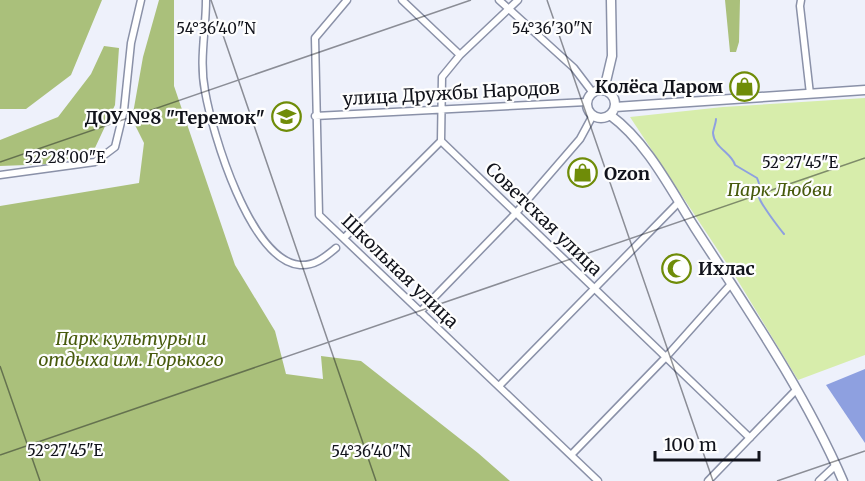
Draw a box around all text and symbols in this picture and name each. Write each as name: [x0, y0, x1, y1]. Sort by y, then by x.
text: 54°36'40"N: [176, 19, 256, 38]
text: 54°36'30"N: [512, 19, 593, 38]
shop icon: Колёса Даром: [728, 70, 760, 102]
place label: Колёса Даром: [595, 75, 723, 98]
street label: улица Дружбы Народов: [342, 76, 561, 110]
school or university icon: ДОУ №8 "Теремок": [270, 101, 302, 133]
place label: ДОУ №8 "Теремок": [85, 106, 265, 129]
text: 52°28'00"E: [24, 148, 106, 167]
text: 52°27'45"E: [762, 153, 839, 172]
street label: Советская улица: [481, 157, 608, 281]
shop icon: Ozon: [567, 157, 599, 189]
place label: Ozon: [604, 162, 650, 185]
park label: Парк Любви: [727, 178, 833, 201]
street label: Школьная улица: [337, 209, 464, 333]
mosque icon: Ихлас: [661, 252, 693, 284]
place label: Ихлас: [698, 257, 755, 280]
park label: Парк культуры и отдыха им. Горького: [38, 327, 224, 371]
scale bar: [655, 424, 758, 462]
text: 100 m: [664, 433, 717, 456]
text: 52°27'45"E: [27, 441, 104, 460]
text: 54°36'40"N: [331, 442, 411, 461]

